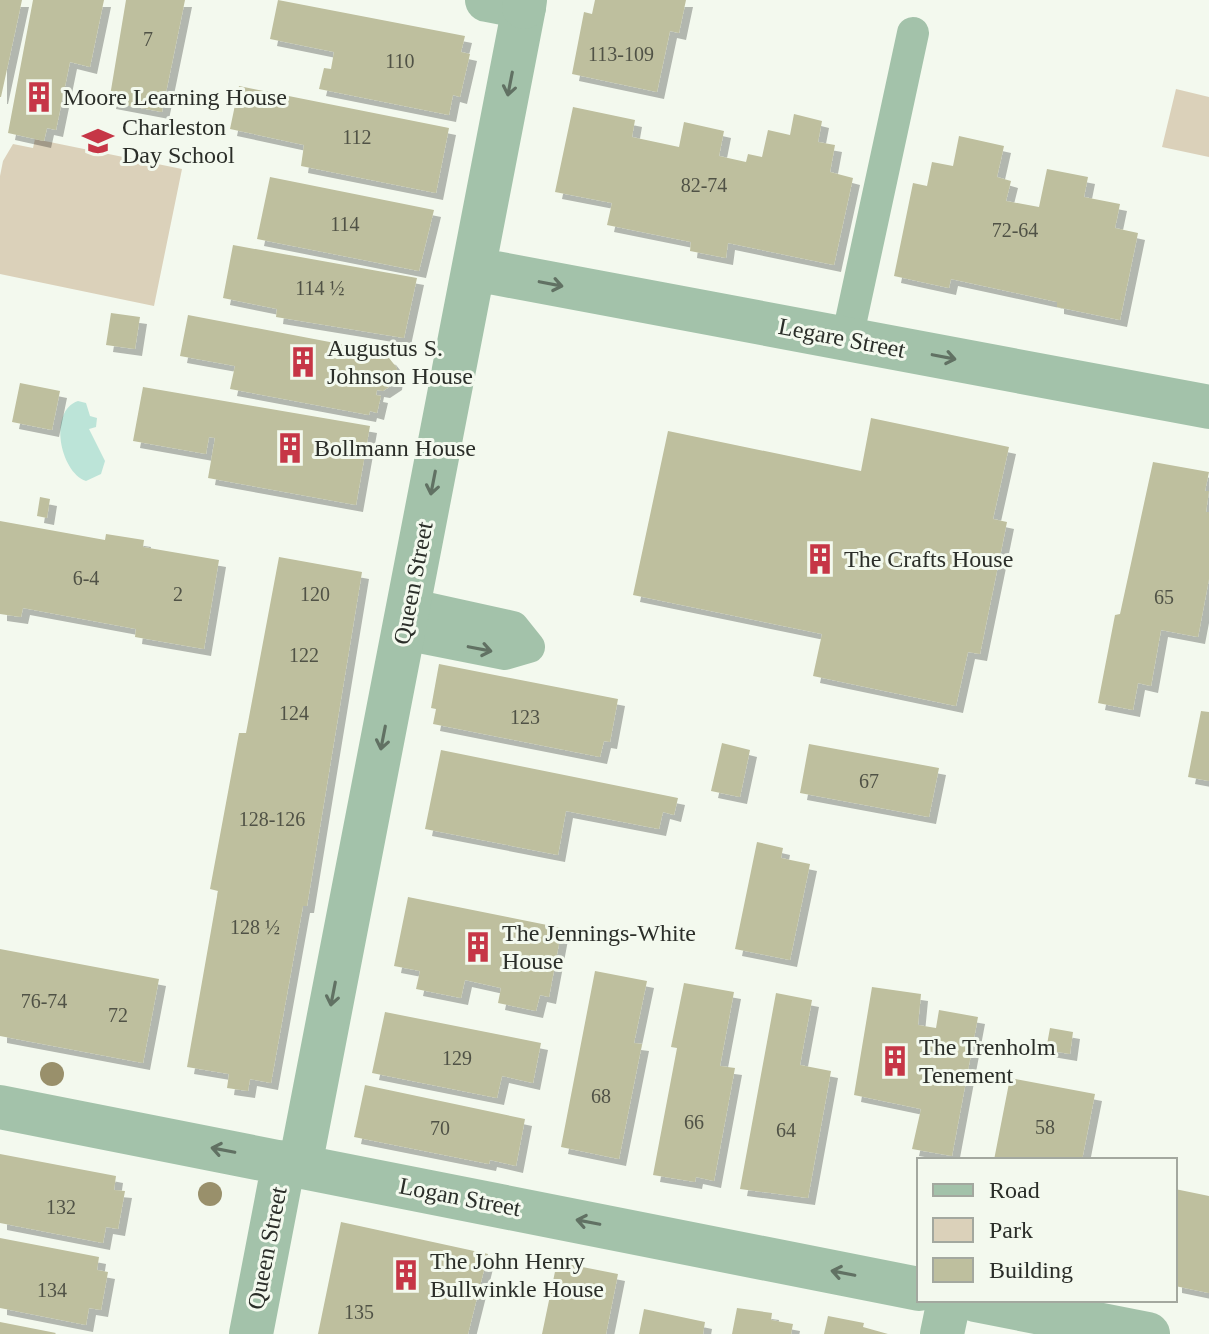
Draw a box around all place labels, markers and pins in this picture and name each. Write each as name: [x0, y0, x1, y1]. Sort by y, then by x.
building icon: Moore Learning House: [22, 80, 56, 114]
place label: Moore Learning House: [63, 84, 287, 110]
place label: Charleston Day School: [122, 114, 235, 168]
school or university icon: Charleston Day School: [81, 124, 115, 158]
place label: Augustus S. Johnson House: [327, 335, 473, 389]
building icon: Augustus S. Johnson House: [286, 345, 320, 379]
building icon: Bollmann House: [273, 431, 307, 465]
place label: Bollmann House: [314, 435, 476, 461]
building icon: The Crafts House: [803, 542, 837, 576]
place label: The Crafts House: [844, 546, 1013, 572]
place label: The Jennings-White House: [502, 920, 696, 974]
building icon: The Jennings-White House: [461, 930, 495, 964]
place label: The Trenholm Tenement: [919, 1034, 1056, 1088]
building icon: The Trenholm Tenement: [878, 1044, 912, 1078]
place label: The John Henry Bullwinkle House: [430, 1248, 604, 1302]
building icon: The John Henry Bullwinkle House: [389, 1258, 423, 1292]

